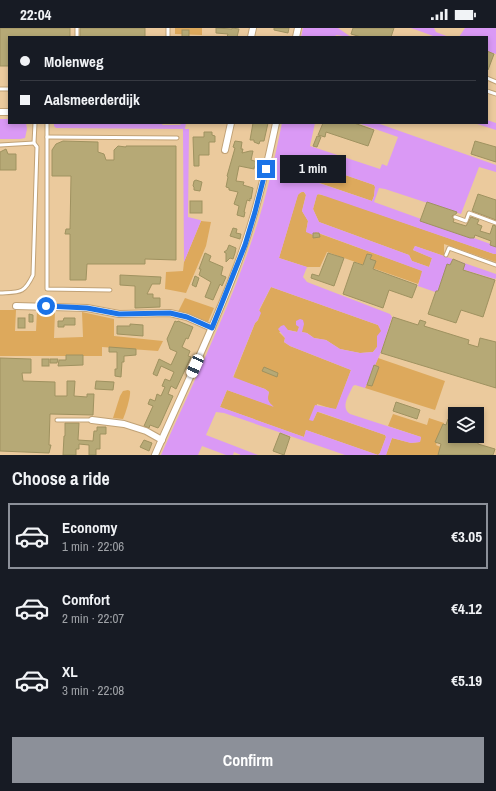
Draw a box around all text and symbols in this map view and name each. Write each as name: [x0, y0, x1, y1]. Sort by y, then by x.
text: 22:04: [20, 4, 51, 25]
text: Molenweg: [44, 51, 103, 72]
text: Aalsmeerderdijk: [44, 89, 140, 110]
callout: 1 min: [280, 155, 346, 183]
route end: [257, 160, 275, 178]
text: 1 min: [299, 160, 327, 177]
route start: [37, 297, 55, 315]
car: [185, 353, 205, 379]
map controls: [448, 407, 484, 443]
button: layers: [448, 407, 484, 443]
text: Choose a ride: [12, 466, 110, 491]
text: Economy: [62, 517, 117, 538]
icon: car: [14, 518, 50, 554]
text: €3.05: [451, 526, 482, 547]
text: 1 min · 22:06: [62, 538, 124, 555]
text: Comfort: [62, 589, 110, 610]
icon: car: [14, 590, 50, 626]
text: €4.12: [451, 598, 482, 619]
text: 2 min · 22:07: [62, 610, 124, 627]
text: XL: [62, 661, 78, 682]
icon: car: [14, 662, 50, 698]
text: €5.19: [451, 670, 482, 691]
text: 3 min · 22:08: [62, 682, 124, 699]
button: Confirm: [12, 737, 484, 783]

